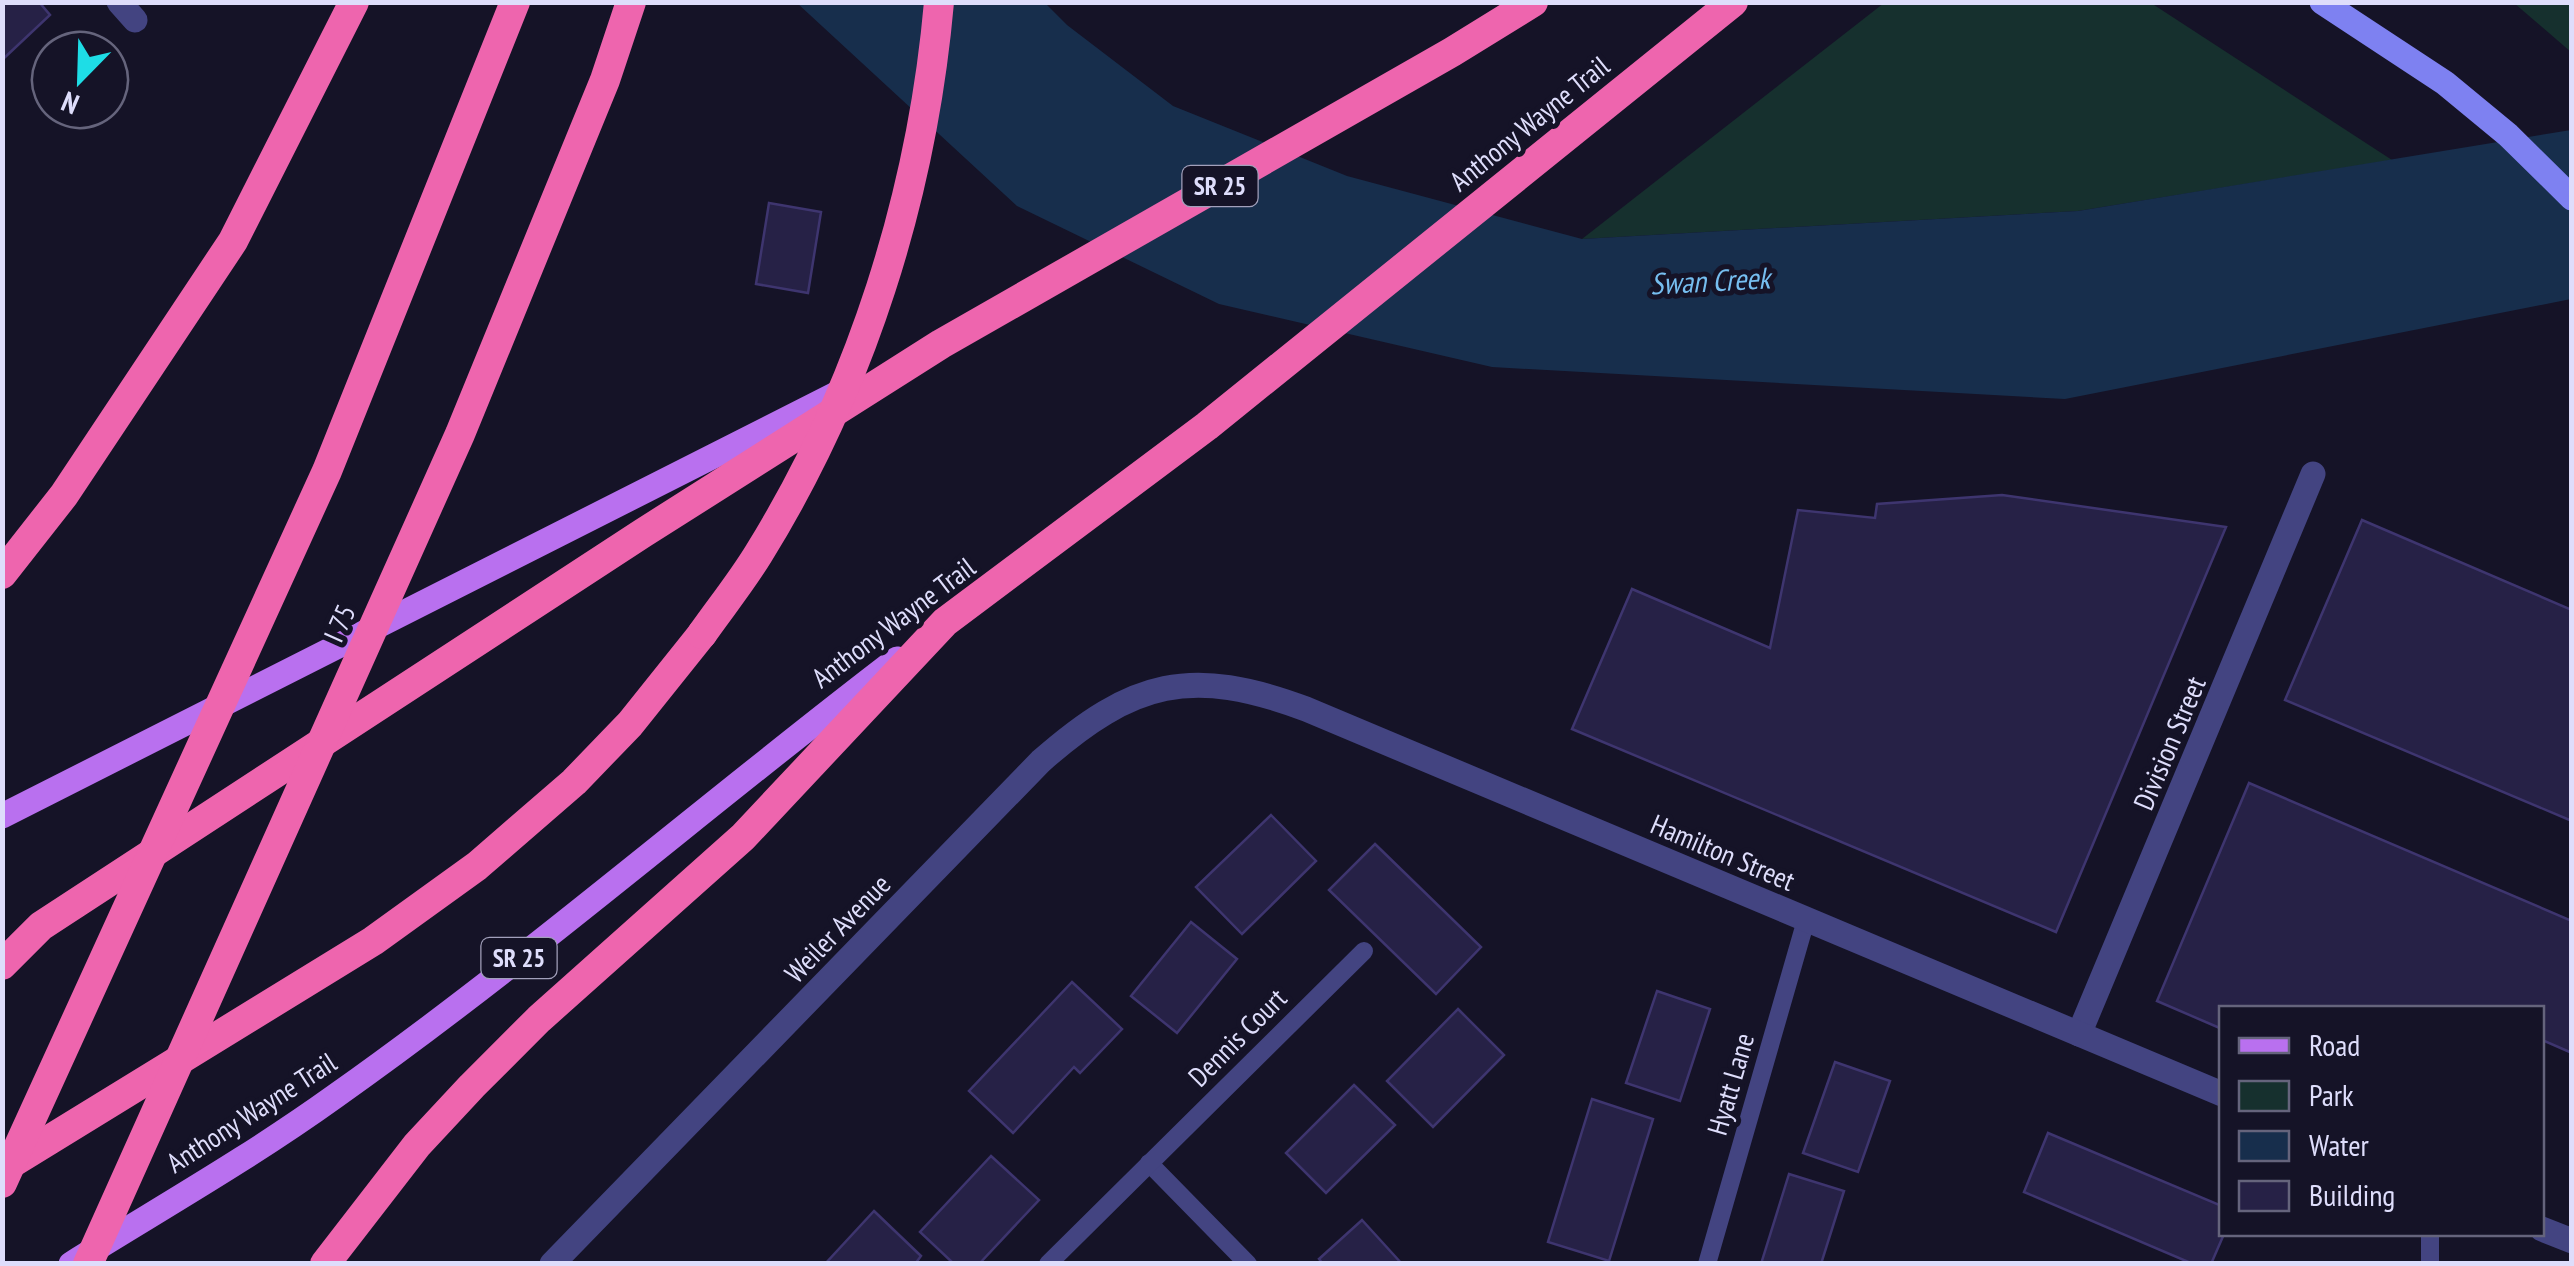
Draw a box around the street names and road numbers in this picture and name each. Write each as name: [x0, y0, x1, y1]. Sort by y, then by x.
street label: Anthony Wayne Trail: [1441, 47, 1617, 199]
road number: SR 25: [1182, 166, 1258, 206]
street label: Anthony Wayne Trail: [804, 548, 983, 696]
street label: I 75: [314, 598, 364, 648]
street label: Division Street: [2124, 670, 2214, 815]
street label: Hamilton Street: [1645, 805, 1801, 899]
street label: Weiler Avenue: [776, 866, 898, 990]
road number: SR 25: [482, 938, 556, 978]
street label: Dennis Court: [1180, 980, 1294, 1094]
street label: Hyatt Lane: [1698, 1029, 1762, 1139]
street label: Anthony Wayne Trail: [159, 1043, 343, 1181]

